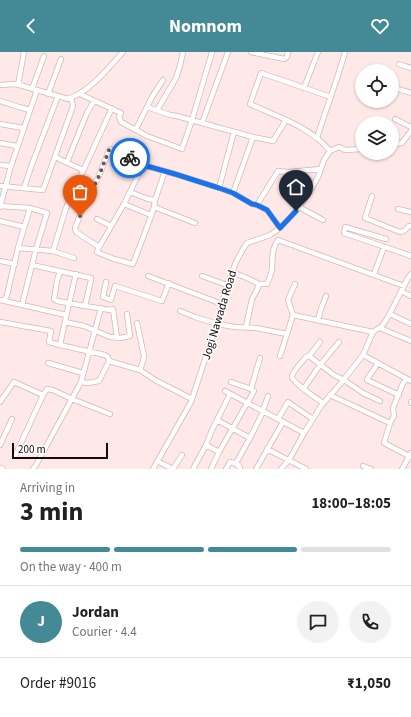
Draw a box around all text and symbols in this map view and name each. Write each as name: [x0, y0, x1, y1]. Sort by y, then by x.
text: Nomnom: [169, 14, 242, 39]
icon: back: [20, 15, 42, 37]
icon: heart: [369, 15, 391, 37]
map controls: [355, 64, 399, 160]
button: locate: [355, 64, 399, 108]
button: layers: [355, 116, 399, 160]
courier: [110, 138, 150, 178]
icon: bike: [119, 147, 141, 169]
pin: [279, 170, 313, 211]
pin: [63, 175, 97, 216]
icon: home: [285, 176, 307, 198]
icon: bag: [69, 181, 91, 203]
street label: Jogi Nawada Road: [198, 268, 241, 362]
scale bar: [12, 441, 108, 460]
text: 200 m: [18, 442, 46, 457]
text: Arriving in: [20, 479, 75, 497]
text: 3 min: [20, 493, 83, 530]
text: 18:00–18:05: [311, 493, 391, 514]
text: On the way · 400 m: [20, 558, 122, 576]
button: chat: [297, 601, 339, 643]
button: phone: [349, 601, 391, 643]
text: Jordan: [72, 602, 119, 623]
text: J: [37, 611, 45, 632]
text: Courier · 4.4: [72, 623, 137, 641]
text: Order #9016: [20, 673, 96, 694]
text: ₹1,050: [347, 673, 391, 694]

